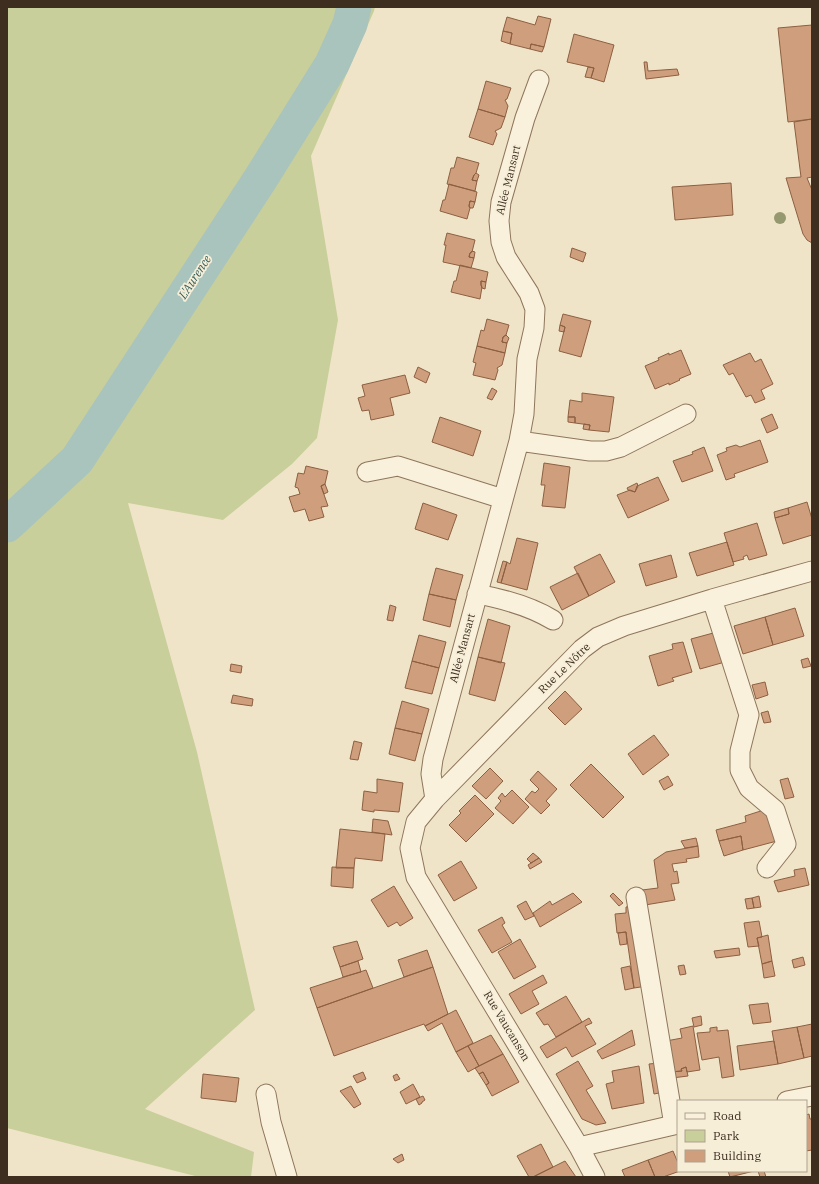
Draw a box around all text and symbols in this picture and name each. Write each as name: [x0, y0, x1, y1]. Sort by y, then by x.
street label: Allée Mansart: [493, 144, 523, 216]
water label: L'Aurence: [174, 252, 215, 302]
street label: Allée Mansart: [446, 612, 478, 684]
street label: Rue Le Nôtre: [535, 640, 593, 696]
street label: Rue Vaucanson: [481, 988, 533, 1064]
legend: [677, 1100, 807, 1172]
text: Road: [713, 1108, 742, 1123]
text: Park: [713, 1128, 739, 1143]
text: Building: [713, 1148, 761, 1163]

